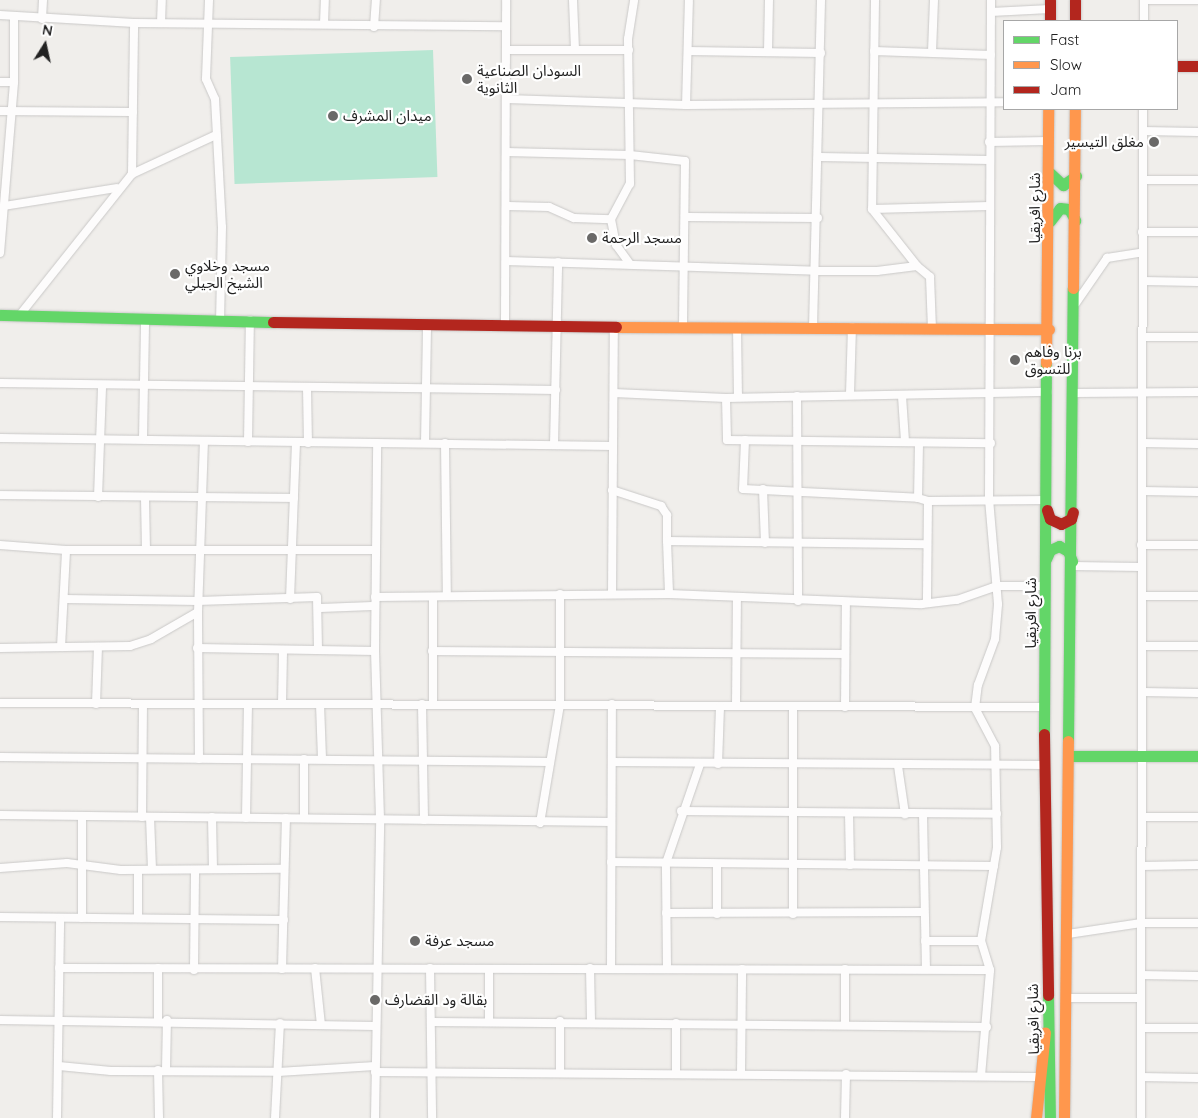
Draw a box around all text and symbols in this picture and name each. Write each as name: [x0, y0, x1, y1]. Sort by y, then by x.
north arrow: [20, 20, 70, 70]
text: N: [41, 20, 54, 40]
legend: [1003, 20, 1178, 110]
text: Fast: [1050, 30, 1079, 49]
text: Slow: [1050, 55, 1082, 74]
place label: السودان الصناعية الثانوية: [477, 61, 581, 96]
marker: السودان الصناعية الثانوية: [461, 73, 473, 85]
text: Jam: [1050, 80, 1081, 99]
place label: ميدان المشرف: [343, 107, 432, 125]
marker: ميدان المشرف: [327, 110, 339, 122]
place label: مغلق التيسير: [1065, 133, 1144, 151]
marker: مغلق التيسير: [1148, 136, 1160, 148]
street label: شارع افريقيا: [1026, 173, 1044, 243]
place label: مسجد الرحمة: [602, 229, 682, 247]
marker: مسجد الرحمة: [586, 232, 598, 244]
place label: مسجد وخلاوي الشيخ الجيلي: [185, 256, 270, 291]
marker: مسجد وخلاوي الشيخ الجيلي: [169, 268, 181, 280]
place label: برنا وفاهم للتسوق: [1025, 342, 1082, 377]
marker: برنا وفاهم للتسوق: [1009, 354, 1021, 366]
street label: شارع افريقيا: [1022, 578, 1040, 648]
place label: مسجد عرفة: [425, 932, 494, 950]
marker: مسجد عرفة: [409, 935, 421, 947]
street label: شارع افريقيا: [1023, 983, 1043, 1055]
place label: بقالة ود القضارف: [385, 991, 487, 1009]
marker: بقالة ود القضارف: [369, 994, 381, 1006]

